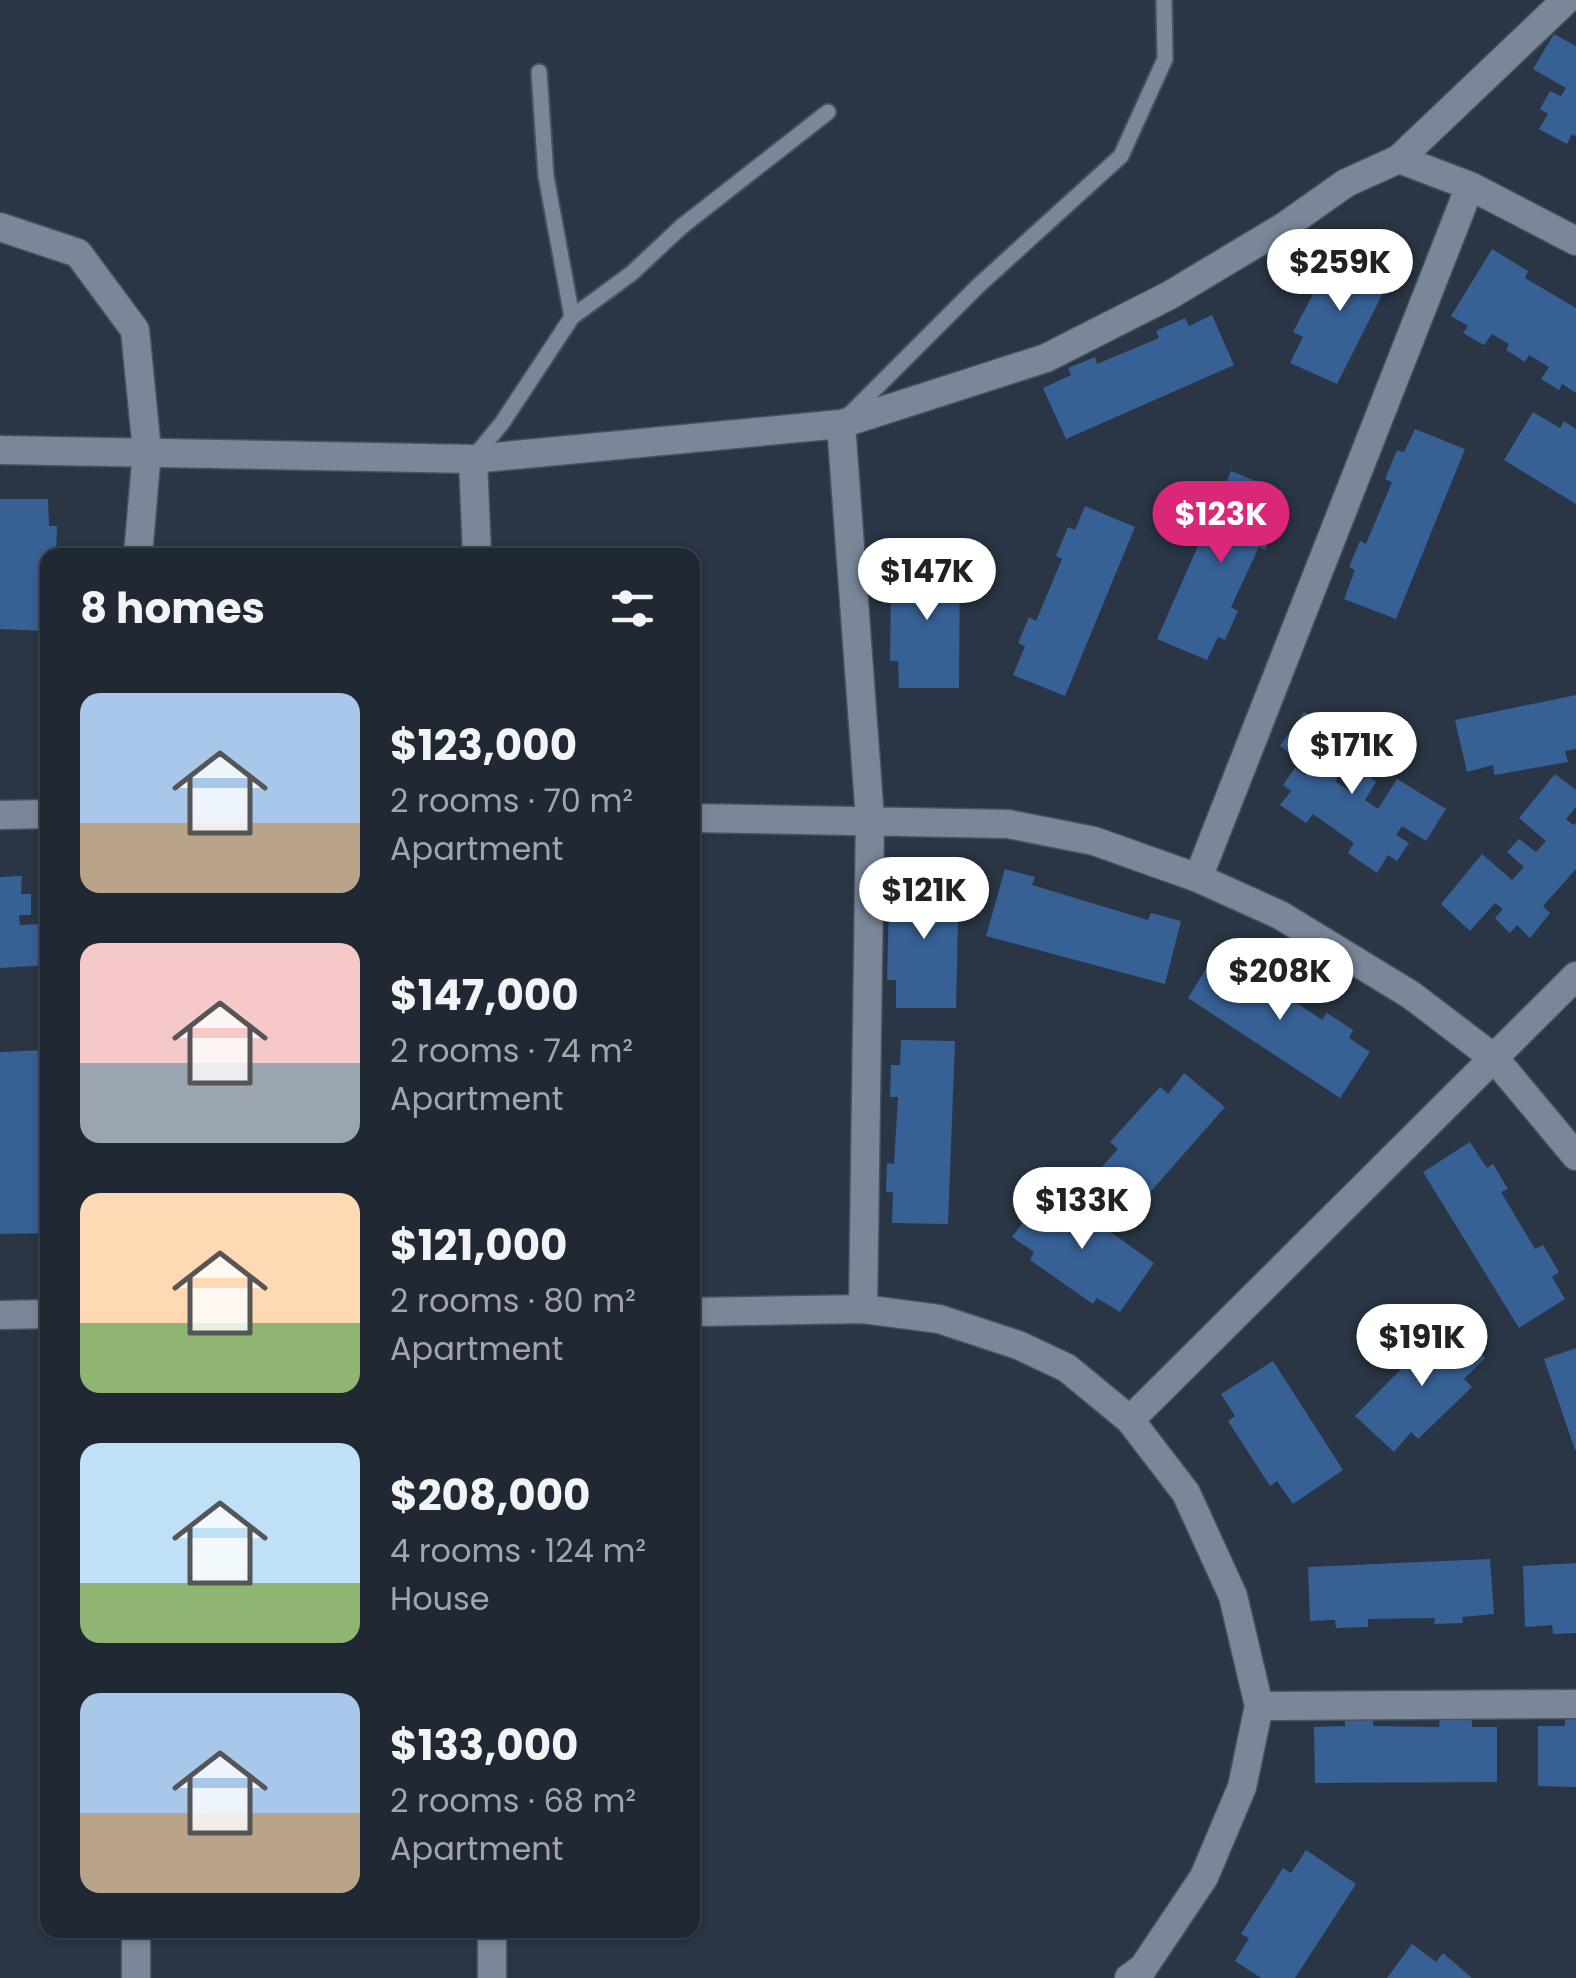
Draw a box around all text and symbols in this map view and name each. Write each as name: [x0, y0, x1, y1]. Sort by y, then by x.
pin: $259K: [1270, 229, 1410, 314]
text: $259K: [1289, 239, 1391, 284]
pin: $123K: [1151, 481, 1291, 566]
text: $123K: [1174, 491, 1268, 536]
pin: $147K: [857, 538, 997, 623]
text: $147K: [880, 548, 974, 593]
text: 8 homes: [80, 579, 265, 638]
icon: filters: [605, 581, 660, 636]
pin: $171K: [1282, 712, 1422, 797]
text: $123,000: [390, 716, 577, 775]
text: $171K: [1310, 722, 1394, 767]
icon: home: [160, 733, 280, 853]
text: 2 rooms · 70 m²: [390, 778, 633, 823]
text: Apartment: [390, 826, 563, 871]
pin: $121K: [854, 857, 994, 942]
text: $121K: [881, 867, 967, 912]
pin: $208K: [1210, 938, 1350, 1023]
text: $208K: [1228, 948, 1332, 993]
text: $147,000: [390, 966, 579, 1025]
icon: home: [160, 983, 280, 1103]
text: 2 rooms · 74 m²: [390, 1028, 633, 1073]
text: Apartment: [390, 1076, 563, 1121]
pin: $133K: [1012, 1167, 1152, 1252]
text: $133K: [1035, 1177, 1129, 1222]
text: $121,000: [390, 1216, 567, 1275]
icon: home: [160, 1233, 280, 1353]
text: 2 rooms · 80 m²: [390, 1278, 636, 1323]
pin: $191K: [1352, 1304, 1492, 1389]
text: $191K: [1378, 1314, 1466, 1359]
text: Apartment: [390, 1326, 563, 1371]
text: $208,000: [390, 1466, 590, 1525]
icon: home: [160, 1483, 280, 1603]
text: 4 rooms · 124 m²: [390, 1528, 646, 1573]
text: House: [390, 1576, 490, 1621]
text: $133,000: [390, 1716, 578, 1775]
icon: home: [160, 1733, 280, 1853]
text: 2 rooms · 68 m²: [390, 1778, 636, 1823]
text: Apartment: [390, 1826, 563, 1871]

